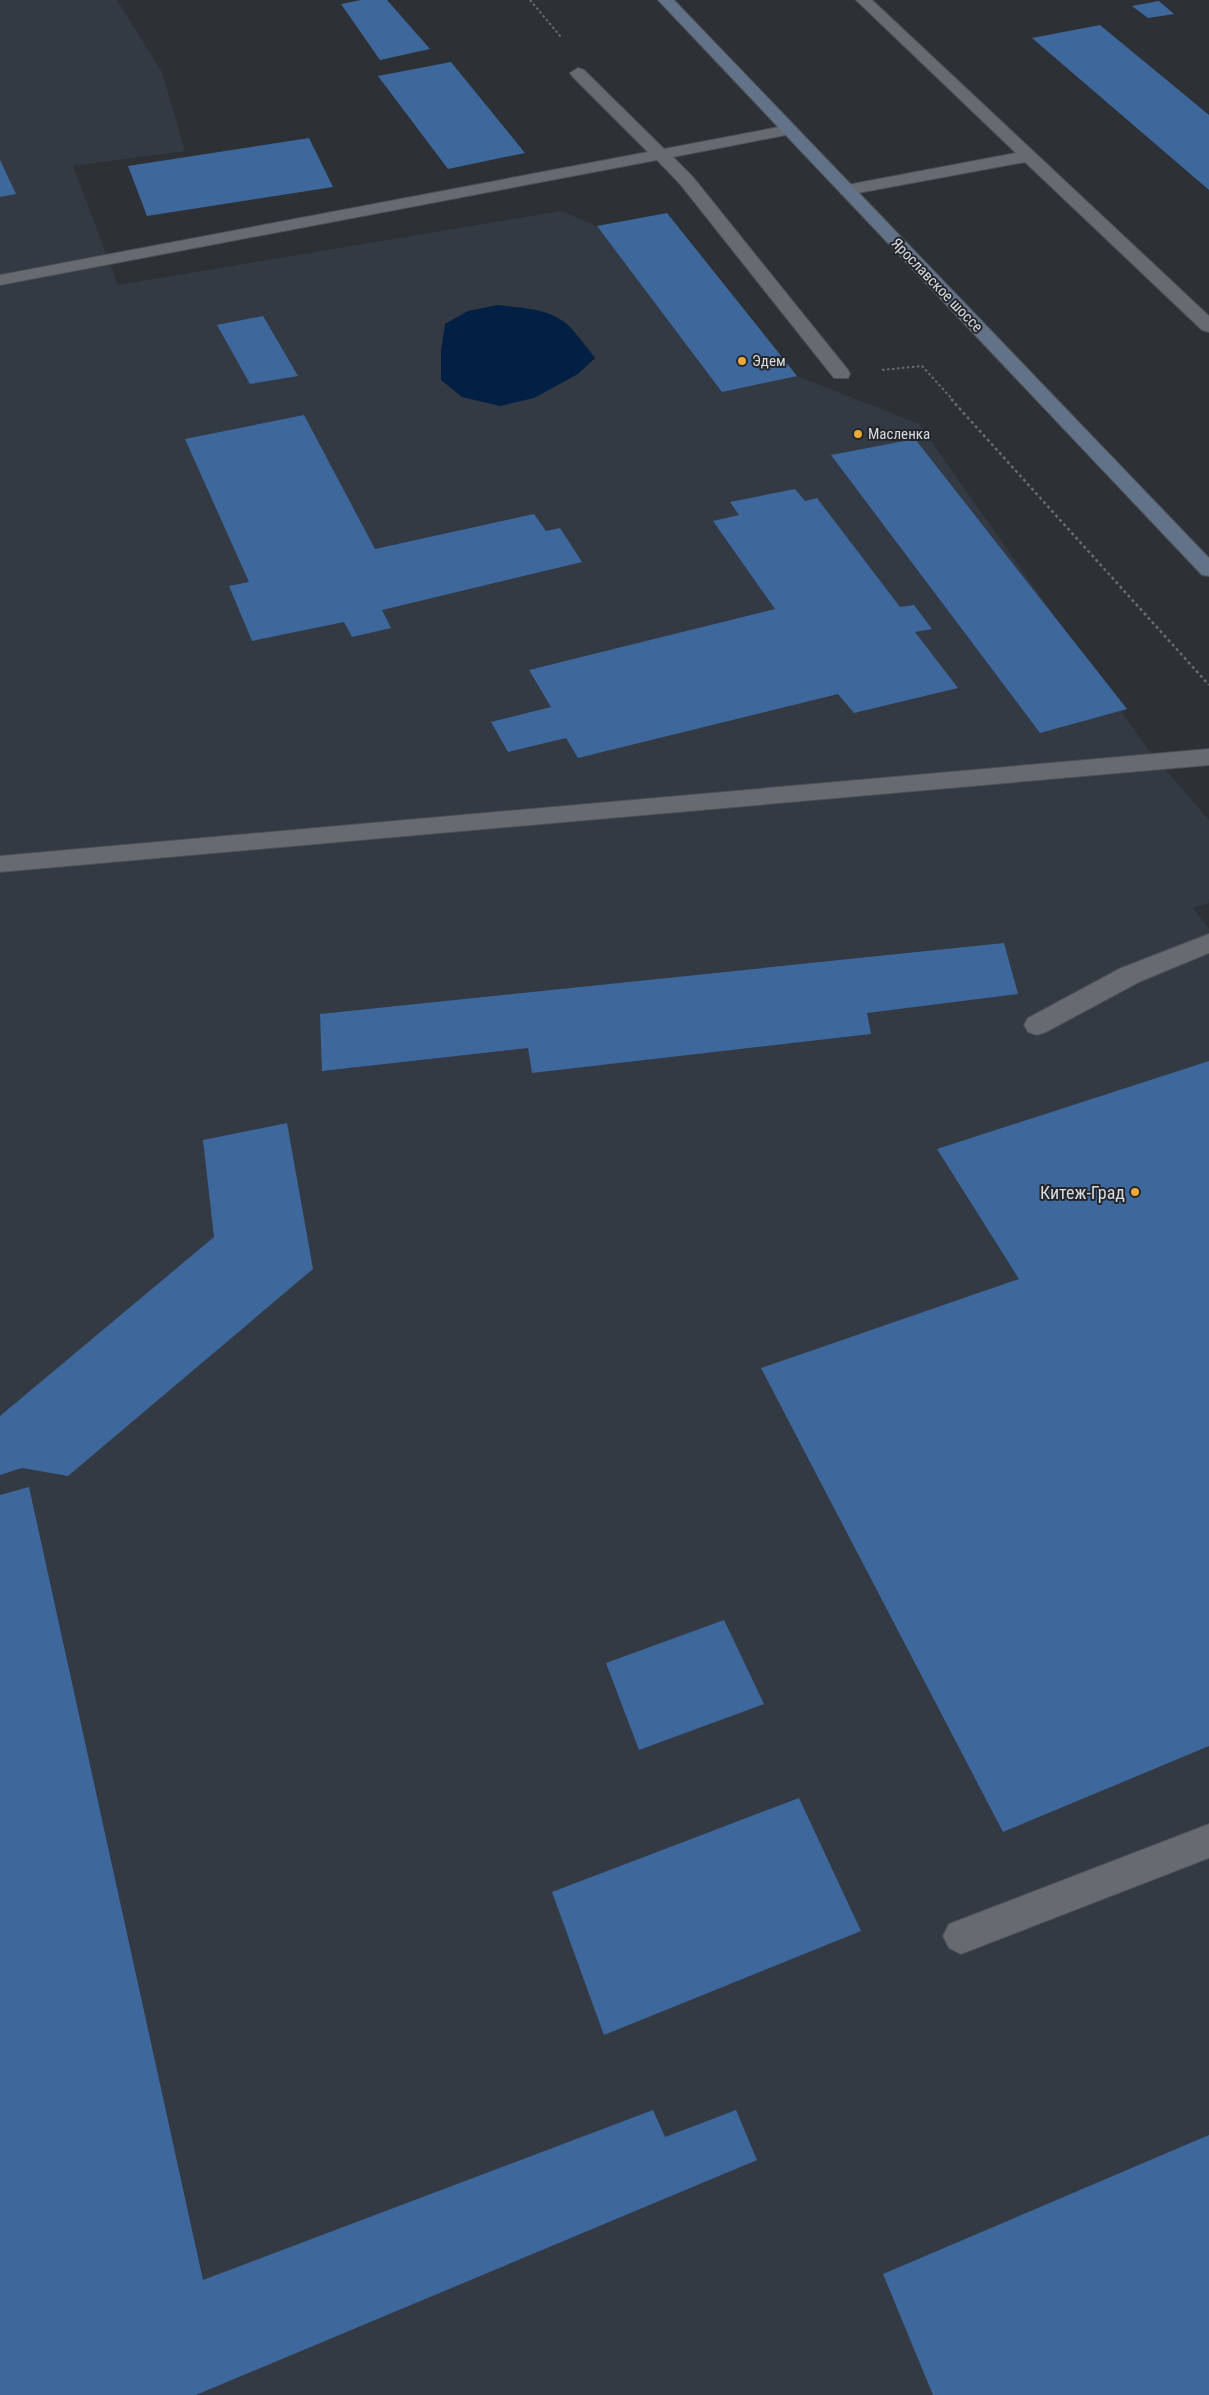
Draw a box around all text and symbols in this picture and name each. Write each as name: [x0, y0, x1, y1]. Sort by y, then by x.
street label: Ярославское шоссе: [888, 234, 986, 336]
place label: Эдем: [752, 352, 786, 370]
marker: Эдем: [736, 355, 748, 367]
place label: Масленка: [868, 425, 930, 443]
marker: Масленка: [852, 428, 864, 440]
place label: Китеж-Град: [1040, 1182, 1125, 1203]
marker: Китеж-Град: [1129, 1186, 1141, 1198]

